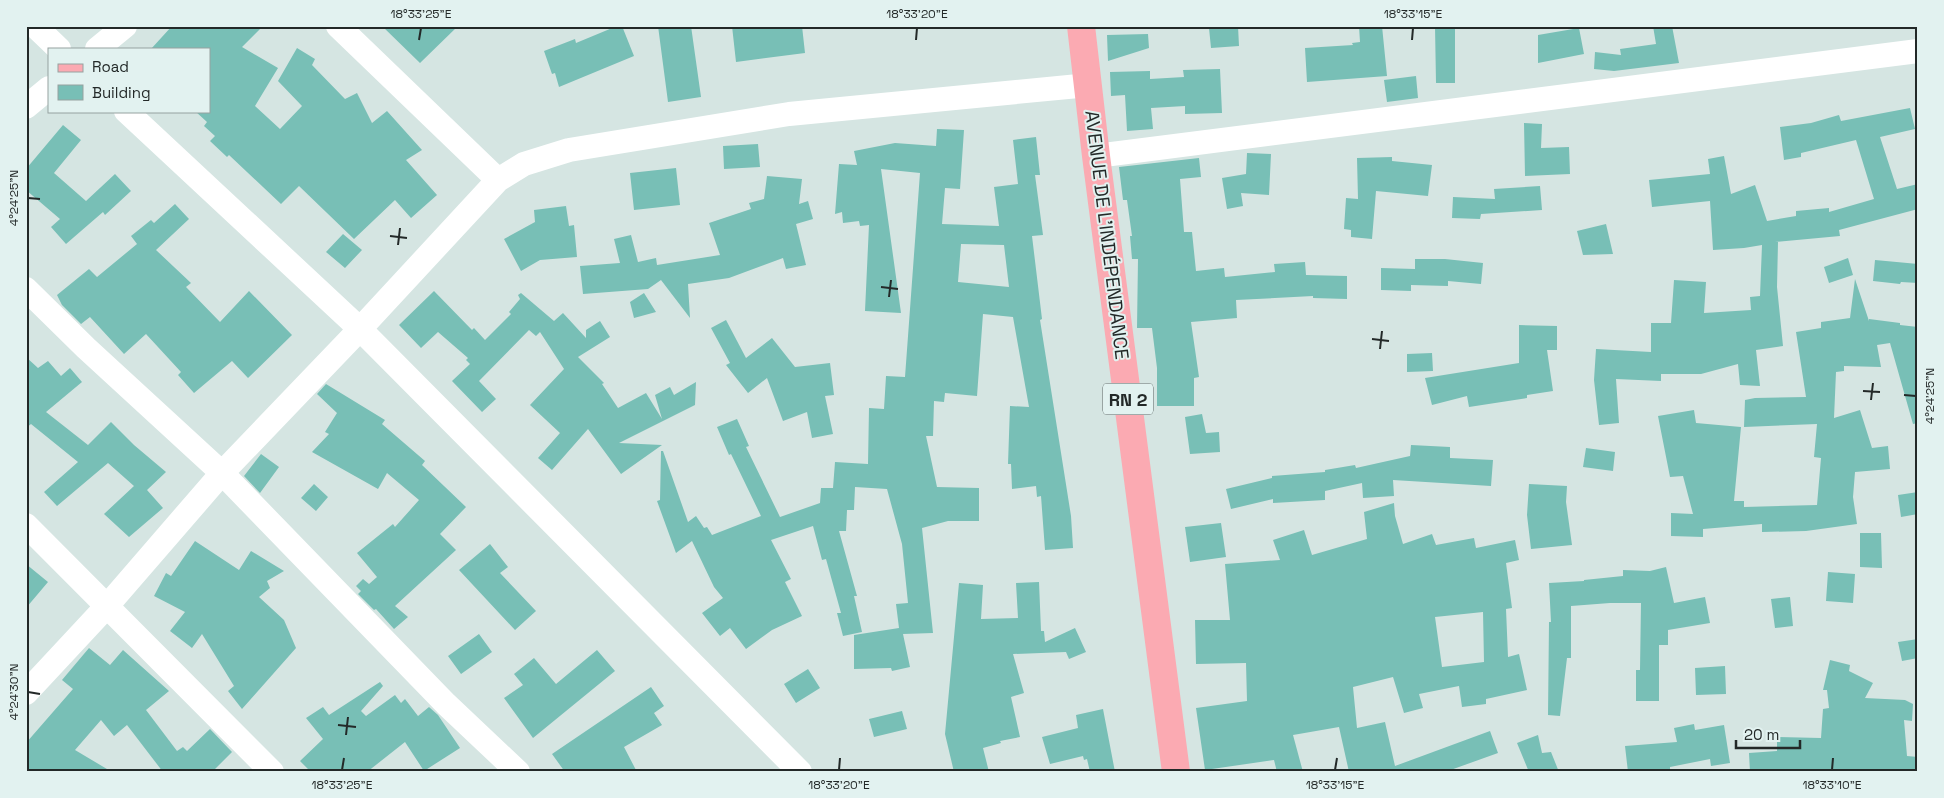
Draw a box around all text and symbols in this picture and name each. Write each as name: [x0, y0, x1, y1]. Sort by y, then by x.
text: 18°33'25"E: [391, 6, 452, 22]
text: 18°33'20"E: [886, 6, 948, 22]
text: 18°33'15"E: [1384, 6, 1443, 22]
legend: [48, 48, 210, 112]
text: Road: [92, 57, 129, 76]
text: Building: [92, 83, 151, 102]
street label: AVENUE DE L'INDÉPENDANCE: [1079, 109, 1135, 361]
text: 4°24'25"N: [6, 170, 22, 226]
text: 4°24'25"N: [1922, 368, 1938, 424]
road number: RN 2: [1103, 384, 1153, 414]
text: 4°24'30"N: [6, 663, 22, 721]
scale bar: [1736, 718, 1800, 750]
text: 20 m: [1744, 725, 1779, 744]
text: 18°33'25"E: [312, 777, 373, 793]
text: 18°33'20"E: [808, 777, 870, 793]
text: 18°33'15"E: [1306, 777, 1365, 793]
text: 18°33'10"E: [1802, 777, 1862, 793]

